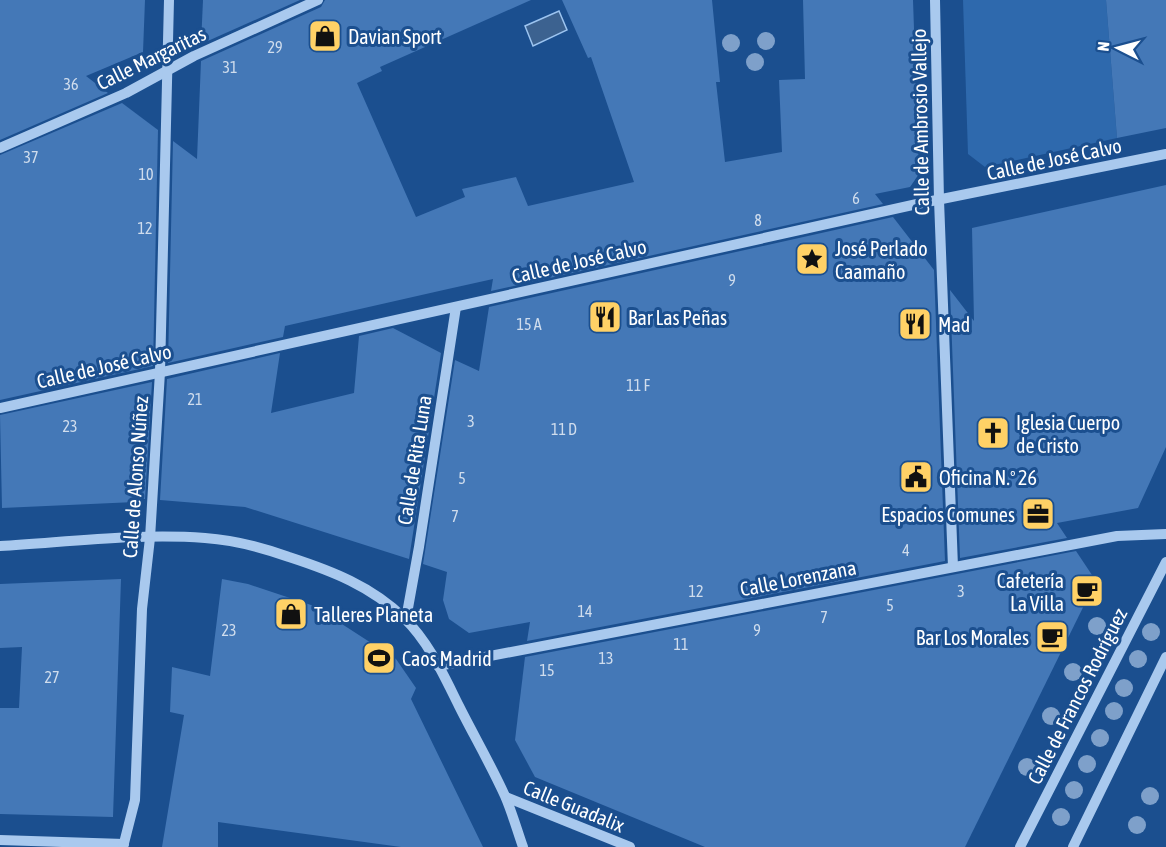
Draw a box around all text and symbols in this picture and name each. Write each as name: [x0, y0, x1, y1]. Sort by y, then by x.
shop icon: Davian Sport: [307, 18, 343, 54]
north arrow: [1088, 18, 1148, 78]
street label: Calle Margaritas: [93, 22, 209, 94]
place label: Davian Sport: [348, 25, 442, 48]
street label: Calle de Ambrosio Vallejo: [907, 29, 933, 215]
house number: 29: [267, 38, 283, 56]
text: N: [1094, 41, 1113, 52]
house number: 31: [222, 58, 238, 76]
house number: 36: [63, 75, 79, 93]
street label: Calle de José Calvo: [984, 133, 1124, 185]
house number: 37: [23, 148, 39, 166]
house number: 10: [138, 165, 154, 183]
house number: 6: [852, 189, 860, 207]
house number: 8: [754, 211, 762, 229]
house number: 12: [137, 219, 153, 237]
street label: Calle de José Calvo: [510, 234, 648, 288]
place label: José Perlado Caamaño: [835, 237, 928, 283]
place icon: José Perlado Caamaño: [794, 241, 830, 277]
house number: 9: [728, 271, 736, 289]
restaurant icon: Bar Las Peñas: [587, 299, 623, 335]
place label: Bar Las Peñas: [628, 306, 727, 329]
restaurant icon: Mad: [897, 306, 933, 342]
place label: Mad: [938, 313, 970, 336]
house number: 15 A: [516, 315, 542, 333]
street label: Calle de José Calvo: [35, 339, 173, 393]
house number: 11 F: [626, 376, 650, 394]
house number: 21: [187, 390, 203, 408]
street label: Calle de Rita Luna: [392, 394, 436, 526]
street label: Calle de Alonso Núñez: [118, 395, 152, 559]
place label: Iglesia Cuerpo de Cristo: [1016, 411, 1120, 457]
house number: 3: [467, 412, 475, 430]
church icon: Iglesia Cuerpo de Cristo: [975, 415, 1011, 451]
house number: 23: [62, 417, 78, 435]
house number: 11 D: [551, 420, 577, 438]
public building icon: Oficina N.º 26: [898, 459, 934, 495]
place label: Oficina N.º 26: [939, 466, 1037, 489]
house number: 5: [458, 469, 466, 487]
office icon: Espacios Comunes: [1020, 496, 1056, 532]
place label: Espacios Comunes: [881, 503, 1015, 526]
house number: 7: [451, 507, 459, 525]
house number: 4: [902, 541, 910, 559]
street label: Calle Lorenzana: [738, 555, 858, 601]
place label: Cafetería La Villa: [997, 569, 1064, 615]
cafe icon: Cafetería La Villa: [1069, 573, 1105, 609]
house number: 12: [688, 582, 704, 600]
house number: 3: [957, 582, 965, 600]
shop icon: Talleres Planeta: [273, 596, 309, 632]
house number: 5: [886, 596, 894, 614]
house number: 14: [577, 602, 593, 620]
place label: Talleres Planeta: [314, 603, 433, 626]
street label: Calle de Francos Rodríguez: [1023, 604, 1131, 788]
house number: 7: [820, 608, 828, 626]
cafe icon: Bar Los Morales: [1034, 619, 1070, 655]
house number: 23: [221, 621, 237, 639]
house number: 9: [753, 621, 761, 639]
place label: Bar Los Morales: [916, 626, 1029, 649]
house number: 11: [673, 635, 689, 653]
sports icon: Caos Madrid: [361, 640, 397, 676]
place label: Caos Madrid: [402, 647, 492, 670]
house number: 13: [598, 649, 614, 667]
house number: 15: [539, 661, 555, 679]
house number: 27: [44, 668, 60, 686]
street label: Calle Guadalix: [520, 775, 628, 837]

